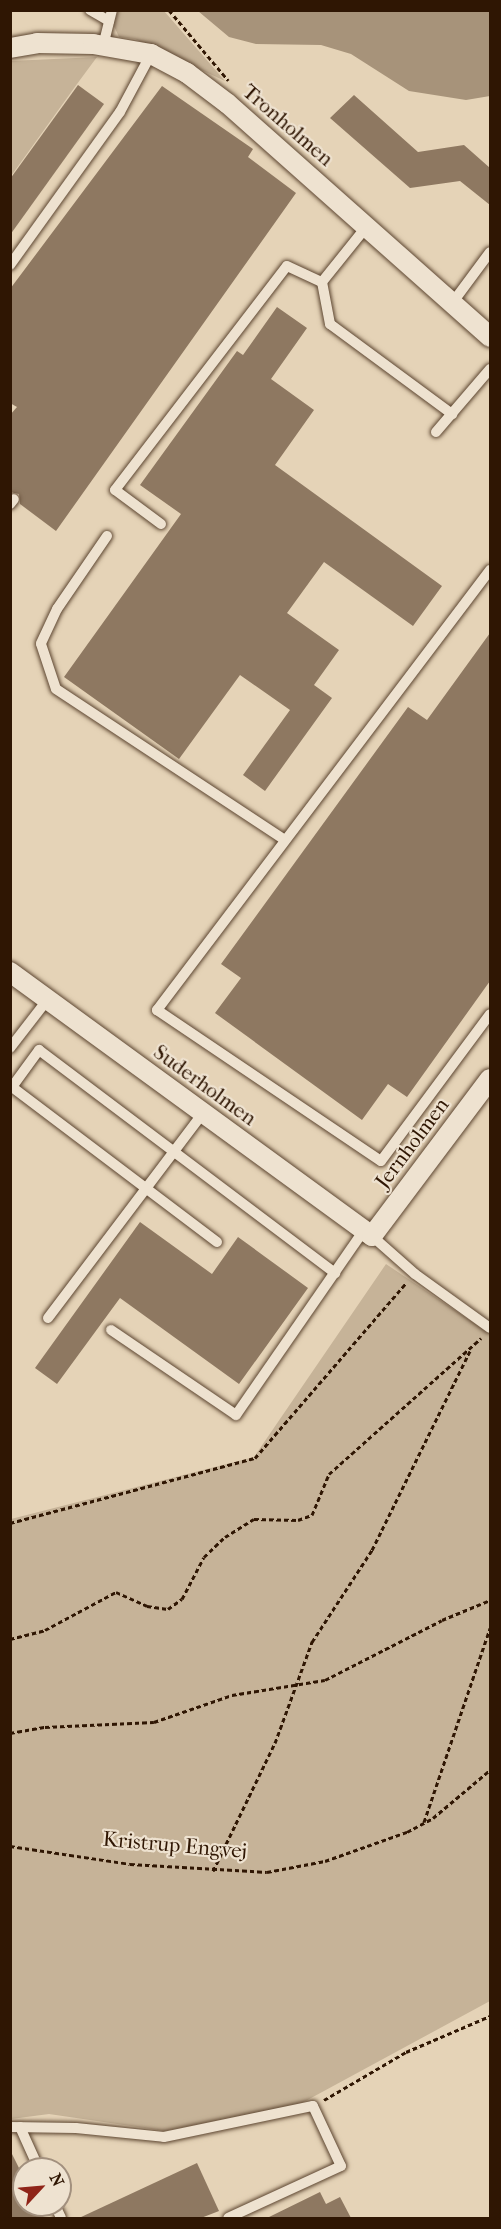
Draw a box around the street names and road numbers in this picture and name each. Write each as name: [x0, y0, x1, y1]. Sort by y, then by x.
street label: Tronholmen: [237, 79, 339, 171]
street label: Suderholmen: [149, 1039, 261, 1131]
street label: Jernholmen: [370, 1093, 454, 1193]
street label: Kristrup Engvej: [102, 1826, 248, 1864]

